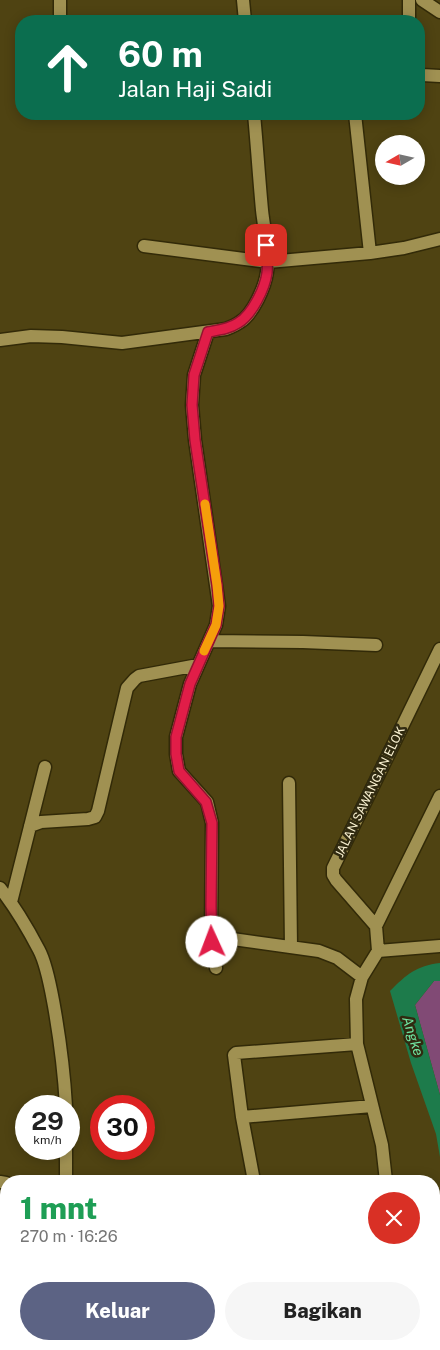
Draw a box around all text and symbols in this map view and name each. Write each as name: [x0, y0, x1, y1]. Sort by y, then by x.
text: 60 m: [118, 34, 203, 75]
icon: ahead: [35, 35, 100, 100]
text: Jalan Haji Saidi: [118, 76, 272, 102]
north arrow: [375, 135, 425, 185]
map controls: [375, 135, 425, 185]
pin: [245, 224, 287, 266]
icon: arrive: [252, 231, 280, 259]
street label: JALAN SAWANGAN ELOK: [332, 724, 408, 860]
position arrow: [185, 915, 237, 967]
water label: Angke: [399, 1014, 427, 1058]
speed limit sign: 30: [90, 1095, 155, 1160]
text: 29: [31, 1106, 64, 1136]
text: km/h: [33, 1133, 62, 1147]
text: 1 mnt: [20, 1190, 97, 1226]
button: close: [368, 1192, 420, 1244]
text: 270 m · 16:26: [20, 1227, 118, 1246]
button: Keluar: [20, 1282, 215, 1340]
button: Bagikan: [225, 1282, 420, 1340]

